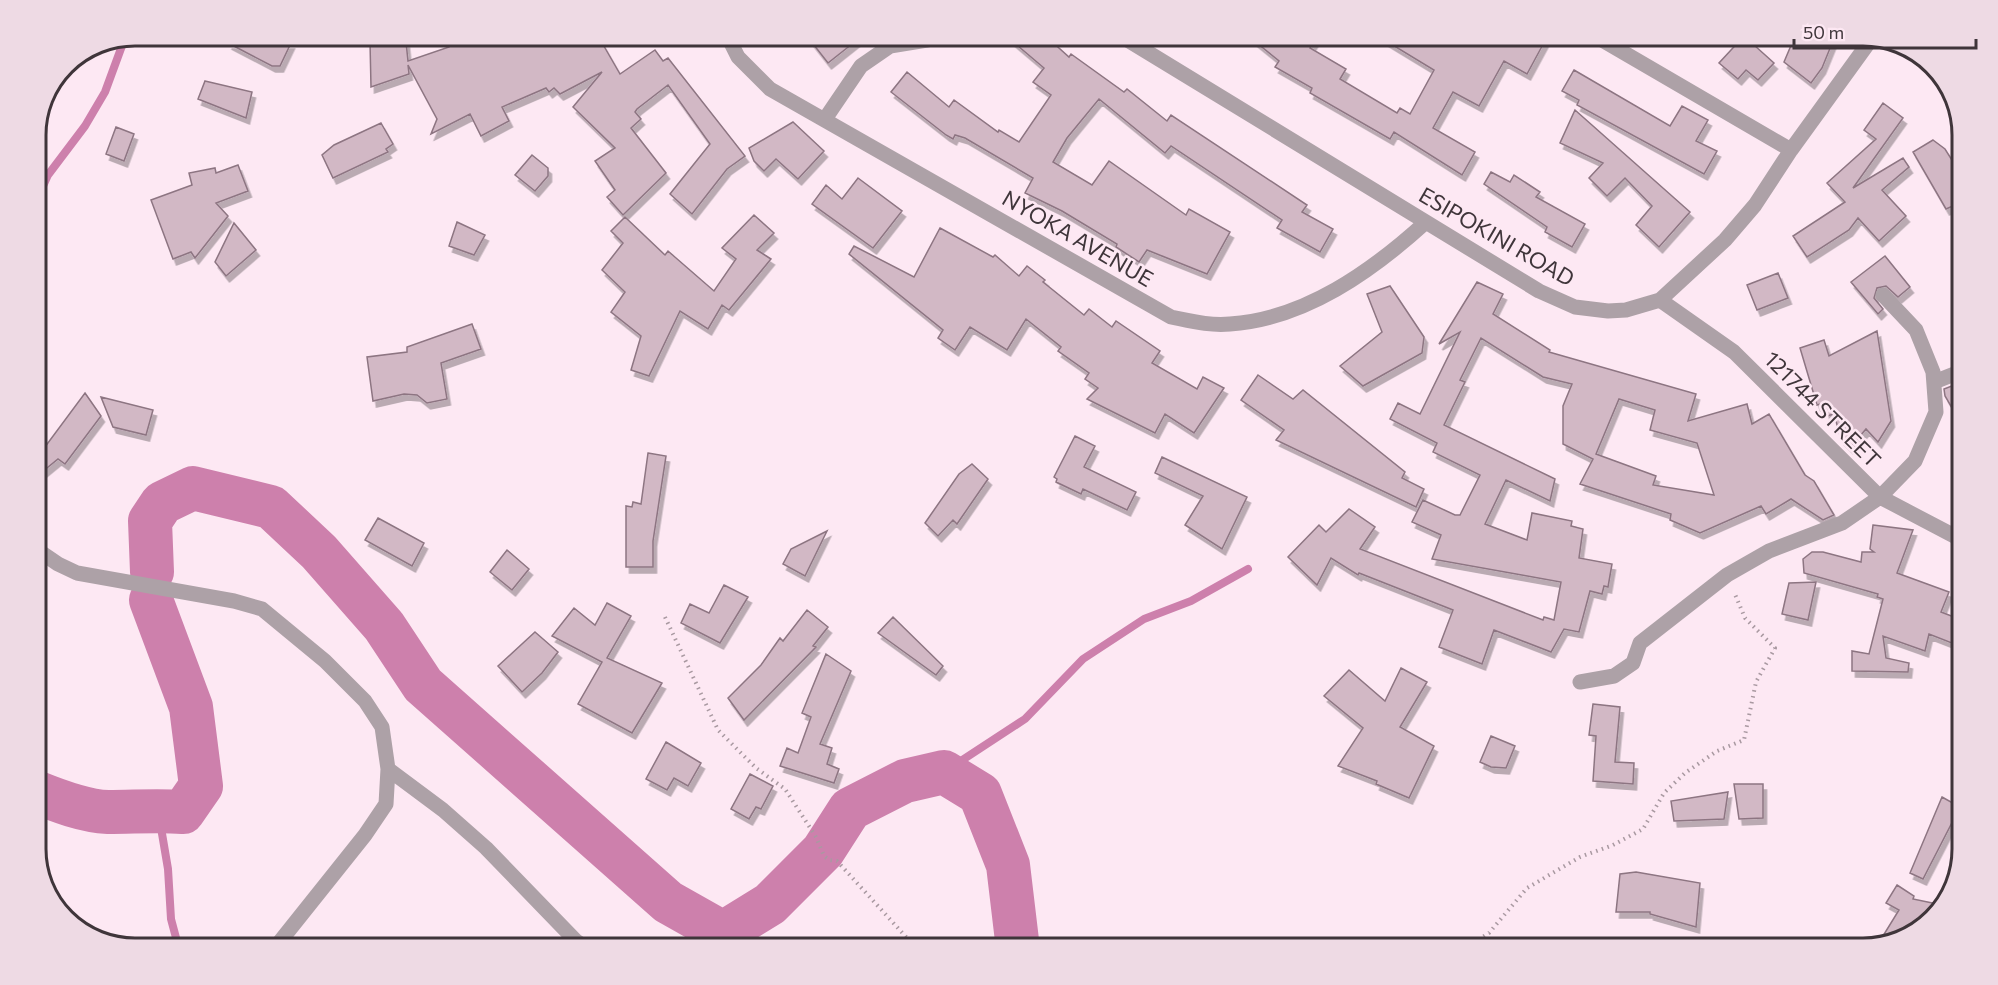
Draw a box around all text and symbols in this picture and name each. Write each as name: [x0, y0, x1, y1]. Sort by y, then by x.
scale bar: [1794, 12, 1976, 50]
text: 50 m: [1803, 21, 1844, 43]
street label: ESIPOKINI ROAD: [1415, 181, 1579, 291]
street label: NYOKA AVENUE: [998, 184, 1158, 292]
street label: 121744 STREET: [1759, 345, 1887, 473]

